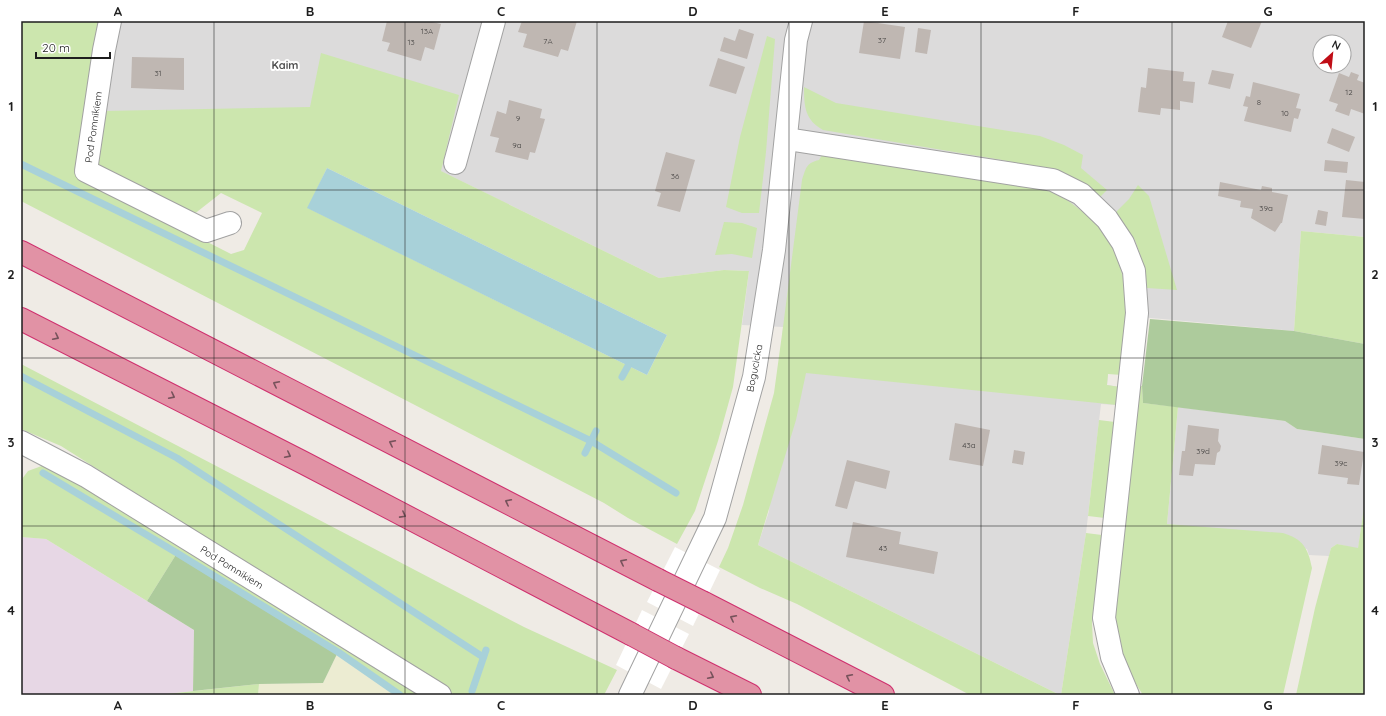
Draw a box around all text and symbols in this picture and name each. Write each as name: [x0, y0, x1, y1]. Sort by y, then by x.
text: A: [114, 3, 123, 19]
text: B: [306, 3, 314, 19]
text: C: [497, 3, 505, 19]
text: D: [688, 3, 698, 19]
text: E: [881, 3, 889, 19]
text: F: [1072, 3, 1080, 19]
text: G: [1263, 3, 1273, 19]
house number: 13A: [421, 26, 433, 36]
scale bar: [36, 34, 110, 60]
north arrow: [1312, 34, 1352, 74]
house number: 37: [878, 35, 886, 45]
house number: 7A: [543, 36, 553, 46]
house number: 13: [407, 37, 415, 47]
text: N: [1330, 37, 1343, 53]
text: 20 m: [42, 40, 70, 55]
district label: Kaim: [272, 58, 298, 72]
house number: 31: [154, 68, 162, 78]
house number: 12: [1345, 87, 1353, 97]
street label: Pod Pomnikiem: [82, 91, 105, 164]
house number: 8: [1257, 97, 1261, 107]
text: 1: [8, 98, 14, 114]
text: 1: [1372, 98, 1378, 114]
house number: 10: [1281, 108, 1289, 118]
house number: 9: [516, 113, 521, 123]
house number: 9a: [512, 140, 522, 150]
house number: 36: [671, 171, 680, 181]
house number: 39a: [1259, 203, 1273, 213]
text: 2: [7, 266, 15, 282]
text: 2: [1371, 266, 1379, 282]
one-way arrow: [52, 332, 59, 340]
street label: Bogucicka: [744, 343, 765, 393]
one-way arrow: [273, 381, 281, 388]
one-way arrow: [167, 391, 175, 399]
text: 3: [8, 434, 15, 450]
text: 3: [1372, 434, 1379, 450]
one-way arrow: [389, 440, 396, 448]
house number: 43a: [962, 440, 976, 450]
house number: 39d: [1196, 446, 1210, 456]
one-way arrow: [283, 450, 291, 458]
house number: 39c: [1335, 458, 1347, 468]
one-way arrow: [504, 500, 512, 507]
one-way arrow: [399, 510, 406, 518]
street label: Pod Pomnikiem: [198, 543, 266, 592]
house number: 43: [879, 543, 887, 553]
one-way arrow: [620, 559, 628, 567]
text: 4: [7, 602, 15, 618]
text: 4: [1371, 602, 1379, 618]
one-way arrow: [730, 615, 737, 622]
one-way arrow: [707, 671, 714, 678]
one-way arrow: [846, 674, 853, 682]
text: A: [114, 697, 123, 713]
text: B: [306, 697, 314, 713]
text: C: [497, 697, 505, 713]
text: D: [688, 697, 698, 713]
text: E: [881, 697, 889, 713]
text: F: [1072, 697, 1080, 713]
text: G: [1263, 697, 1273, 713]

